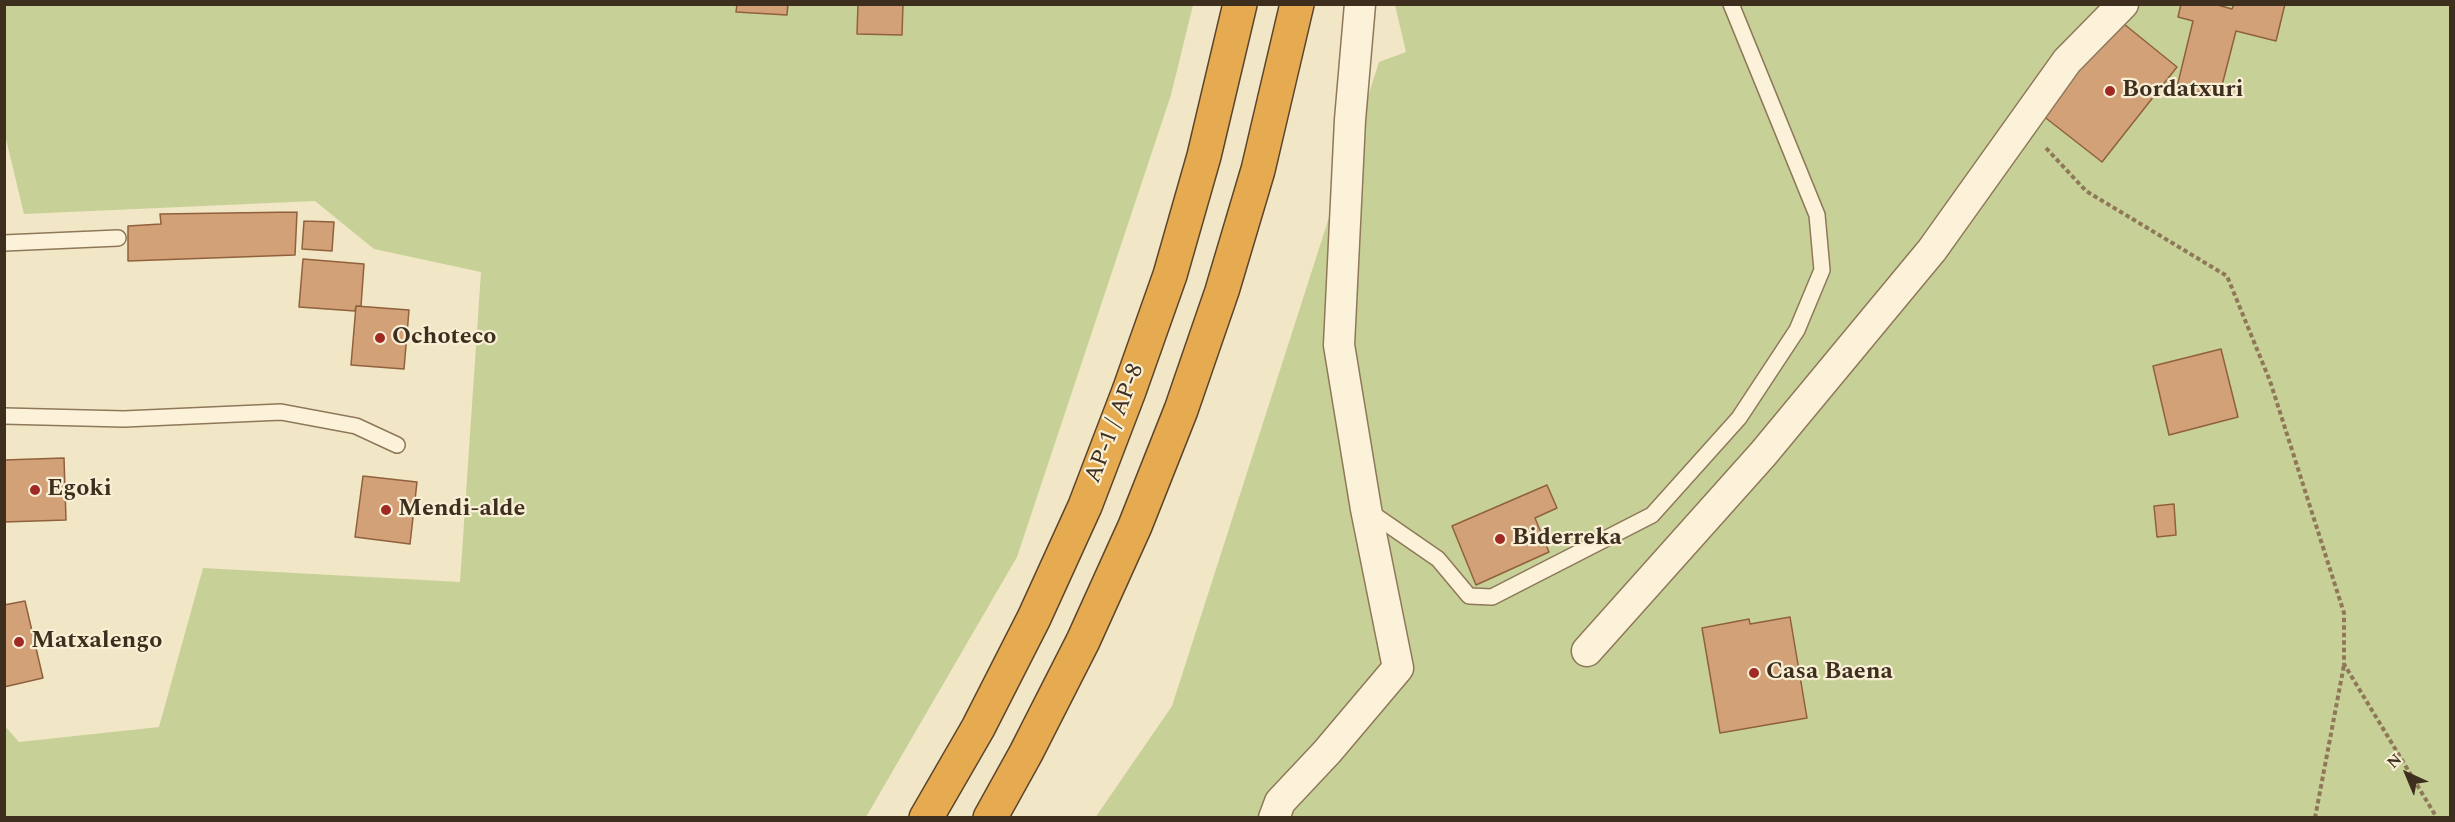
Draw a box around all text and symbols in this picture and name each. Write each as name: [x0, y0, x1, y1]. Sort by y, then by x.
place label: Bordatxuri: [2122, 77, 2244, 105]
marker: Bordatxuri: [2103, 84, 2117, 98]
place label: Ochoteco: [392, 324, 496, 352]
marker: Ochoteco: [373, 331, 387, 345]
street label: AP-1 / AP-8: [1080, 360, 1152, 488]
place label: Egoki: [47, 476, 112, 504]
marker: Egoki: [28, 483, 42, 497]
place label: Mendi-alde: [398, 496, 525, 524]
marker: Mendi-alde: [379, 503, 393, 517]
place label: Biderreka: [1512, 525, 1622, 553]
marker: Biderreka: [1493, 532, 1507, 546]
place label: Matxalengo: [31, 628, 162, 656]
marker: Matxalengo: [12, 635, 26, 649]
place label: Casa Baena: [1766, 659, 1893, 687]
marker: Casa Baena: [1747, 666, 1761, 680]
north arrow: [2377, 744, 2437, 804]
text: N: [2381, 748, 2408, 774]

